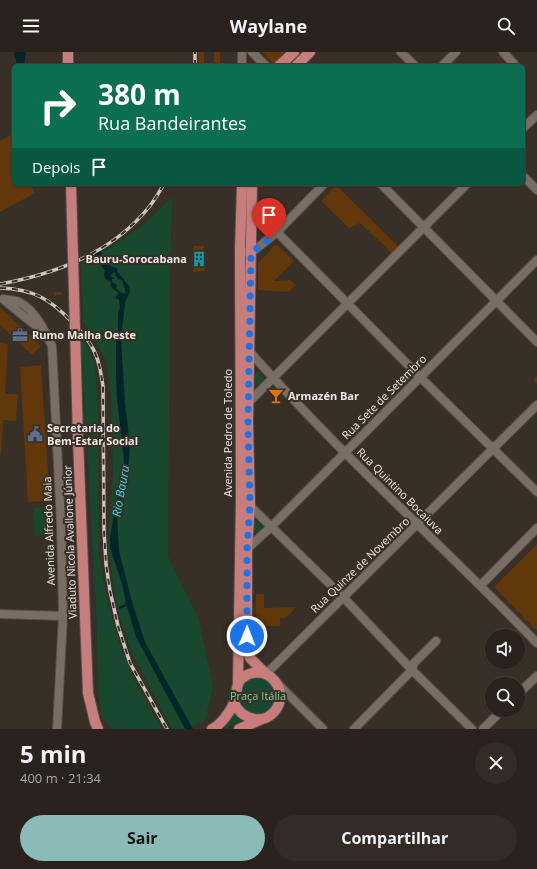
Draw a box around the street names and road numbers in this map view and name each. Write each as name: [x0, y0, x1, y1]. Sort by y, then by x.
street label: Rua Sete de Setembro: [338, 351, 429, 442]
street label: Avenida Pedro de Toledo: [220, 369, 235, 497]
street label: Rua Quintino Bocaiuva: [354, 444, 447, 537]
street label: Viaduto Nicola Avallone Júnior: [59, 464, 80, 619]
street label: Avenida Alfredo Maia: [39, 476, 58, 586]
street label: Rua Quinze de Novembro: [307, 513, 413, 616]

